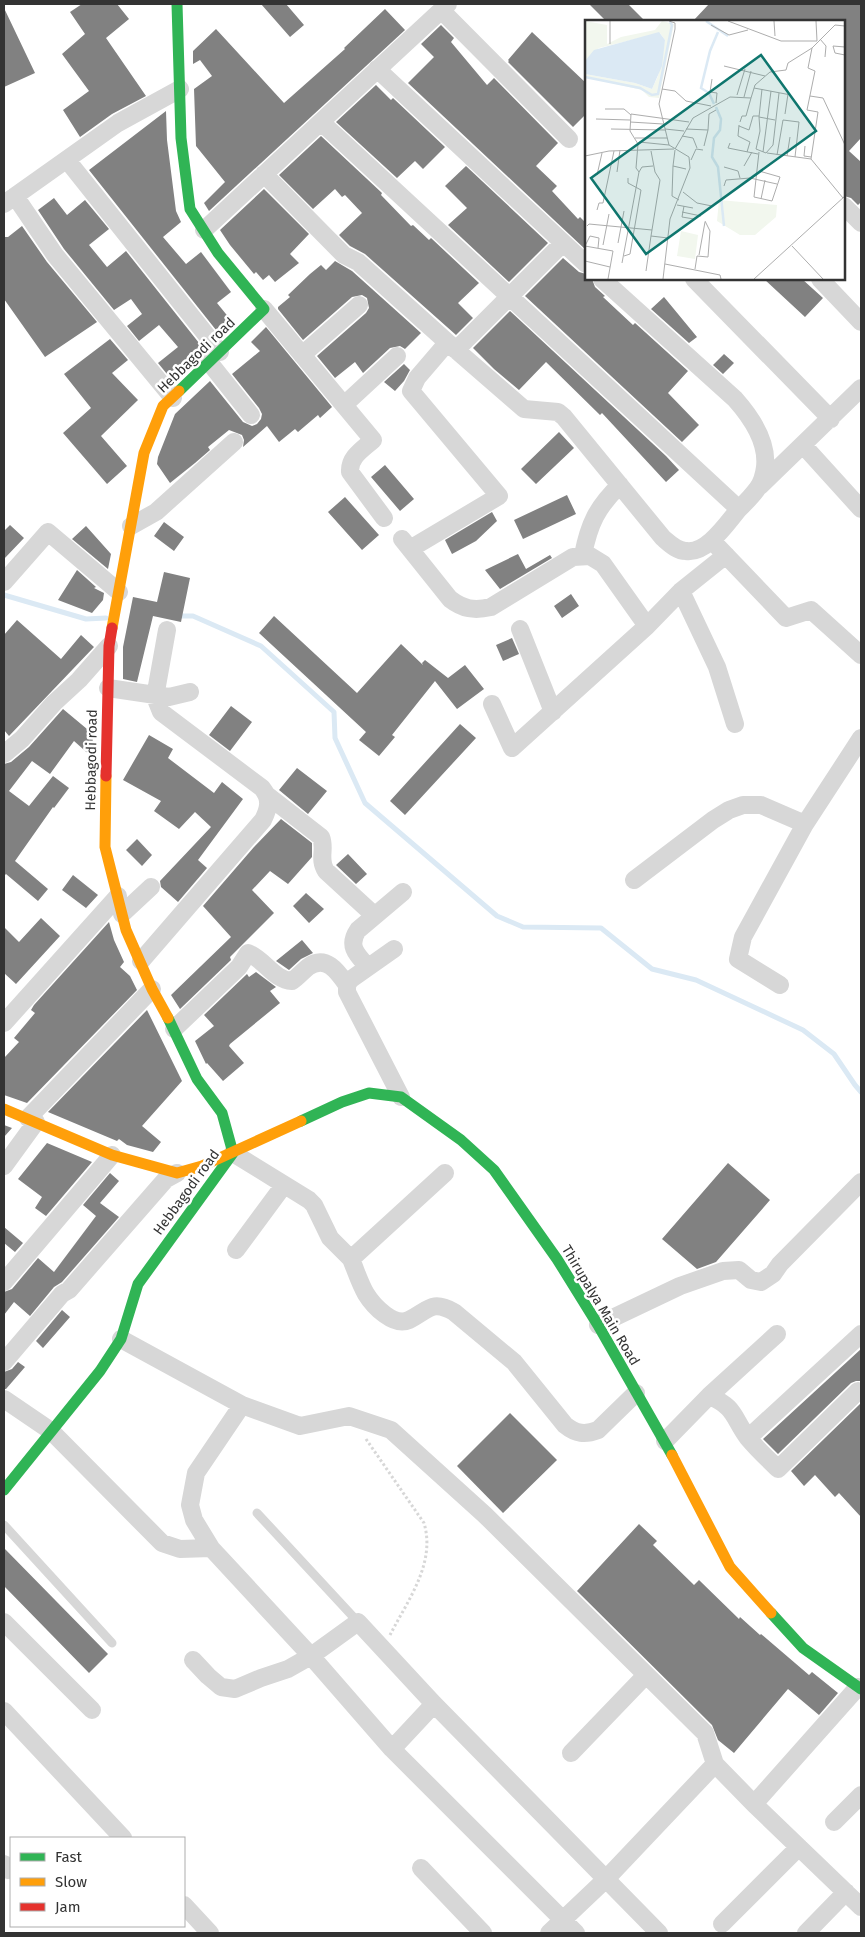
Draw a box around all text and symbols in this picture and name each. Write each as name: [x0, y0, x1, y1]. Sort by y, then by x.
inset map: [585, 20, 845, 280]
street label: Hebbagodi road: [154, 314, 239, 397]
street label: Hebbagodi road: [82, 709, 101, 811]
street label: Hebbagodi road: [150, 1146, 223, 1238]
street label: Thirupalya Main Road: [558, 1242, 643, 1368]
legend: [10, 1837, 185, 1927]
text: Fast: [55, 1848, 82, 1866]
text: Slow: [55, 1873, 87, 1891]
text: Jam: [55, 1898, 81, 1916]

